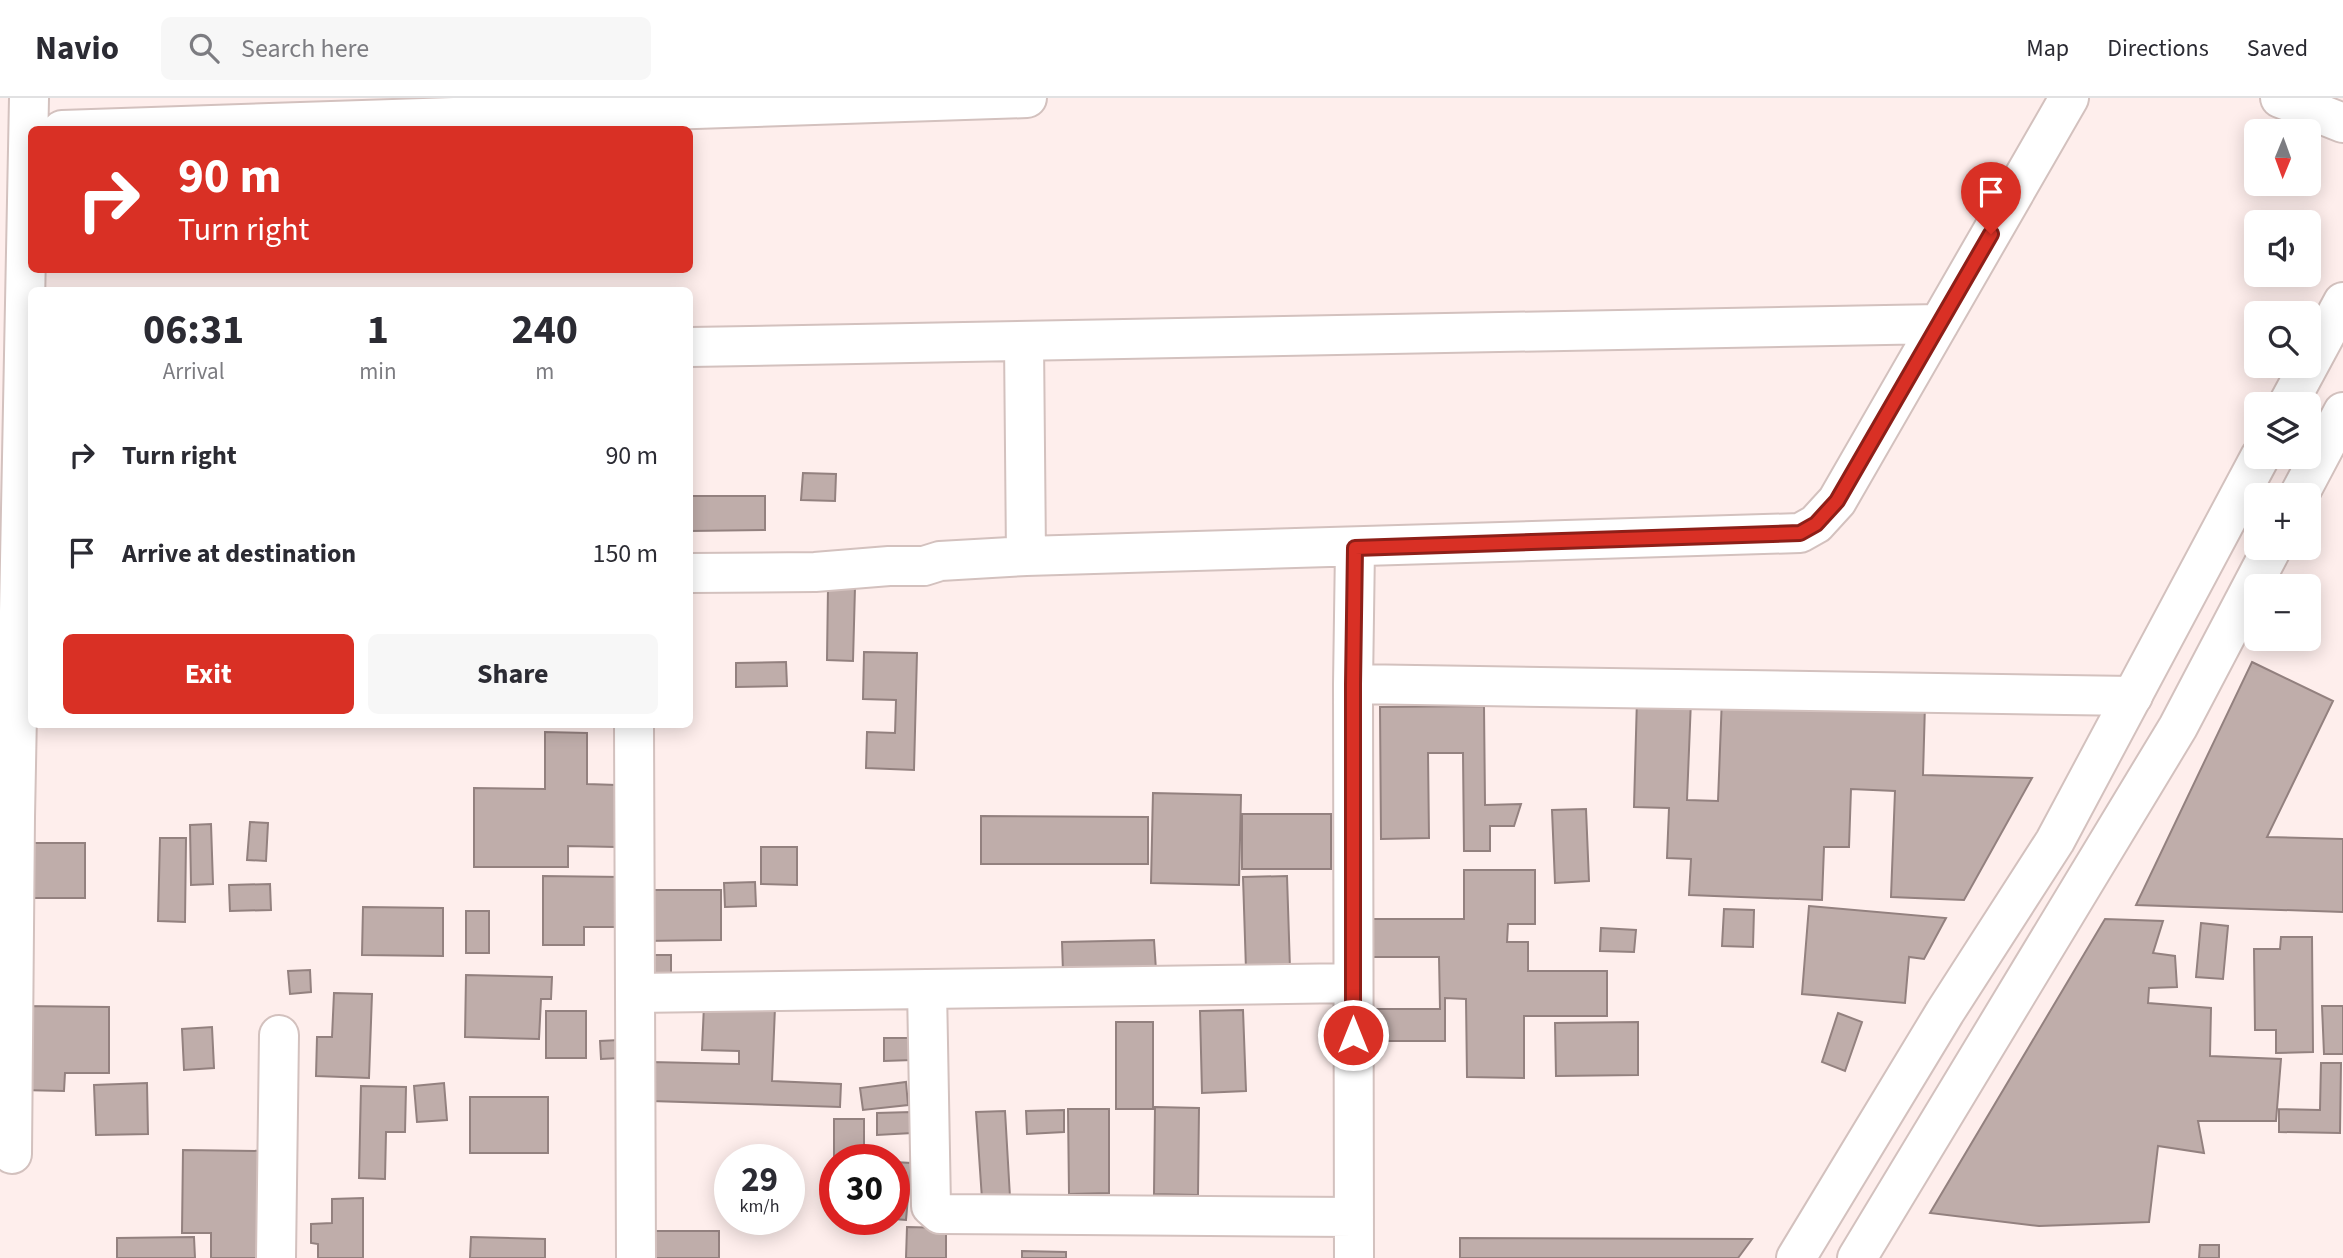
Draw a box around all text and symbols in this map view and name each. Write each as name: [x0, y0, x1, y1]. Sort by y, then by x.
search box: [161, 17, 651, 80]
text: Navio: [35, 25, 119, 72]
icon: search: [185, 29, 223, 67]
text: Search here: [241, 30, 369, 67]
text: Map: [2026, 31, 2069, 66]
text: Directions: [2107, 31, 2209, 66]
text: Saved: [2247, 31, 2308, 66]
north arrow: [2244, 119, 2320, 196]
map controls: [2244, 119, 2321, 651]
text: 90 m: [178, 142, 282, 212]
icon: right: [63, 154, 154, 245]
pin: [1961, 162, 2021, 234]
icon: arrive: [1972, 173, 2010, 211]
text: Turn right: [178, 207, 309, 253]
button: sound: [2244, 210, 2321, 287]
text: 06:31: [143, 300, 244, 360]
text: 1: [367, 300, 389, 360]
text: 240: [511, 300, 578, 360]
button: search: [2244, 301, 2321, 378]
text: Arrival: [163, 355, 225, 388]
text: min: [359, 355, 397, 388]
text: m: [535, 355, 554, 388]
button: layers: [2244, 392, 2321, 469]
icon: right: [63, 436, 101, 474]
text: Turn right: [122, 437, 237, 474]
text: 90 m: [605, 437, 658, 474]
button: +: [2244, 483, 2321, 560]
icon: arrive: [63, 534, 101, 572]
text: Arrive at destination: [122, 535, 356, 572]
text: 150 m: [592, 535, 658, 572]
button: −: [2244, 574, 2321, 651]
button: Exit: [63, 634, 354, 714]
button: Share: [368, 634, 658, 714]
position arrow: [1316, 998, 1390, 1072]
speed limit sign: 30: [819, 1144, 910, 1235]
text: 29: [741, 1155, 778, 1205]
text: km/h: [740, 1194, 779, 1219]

